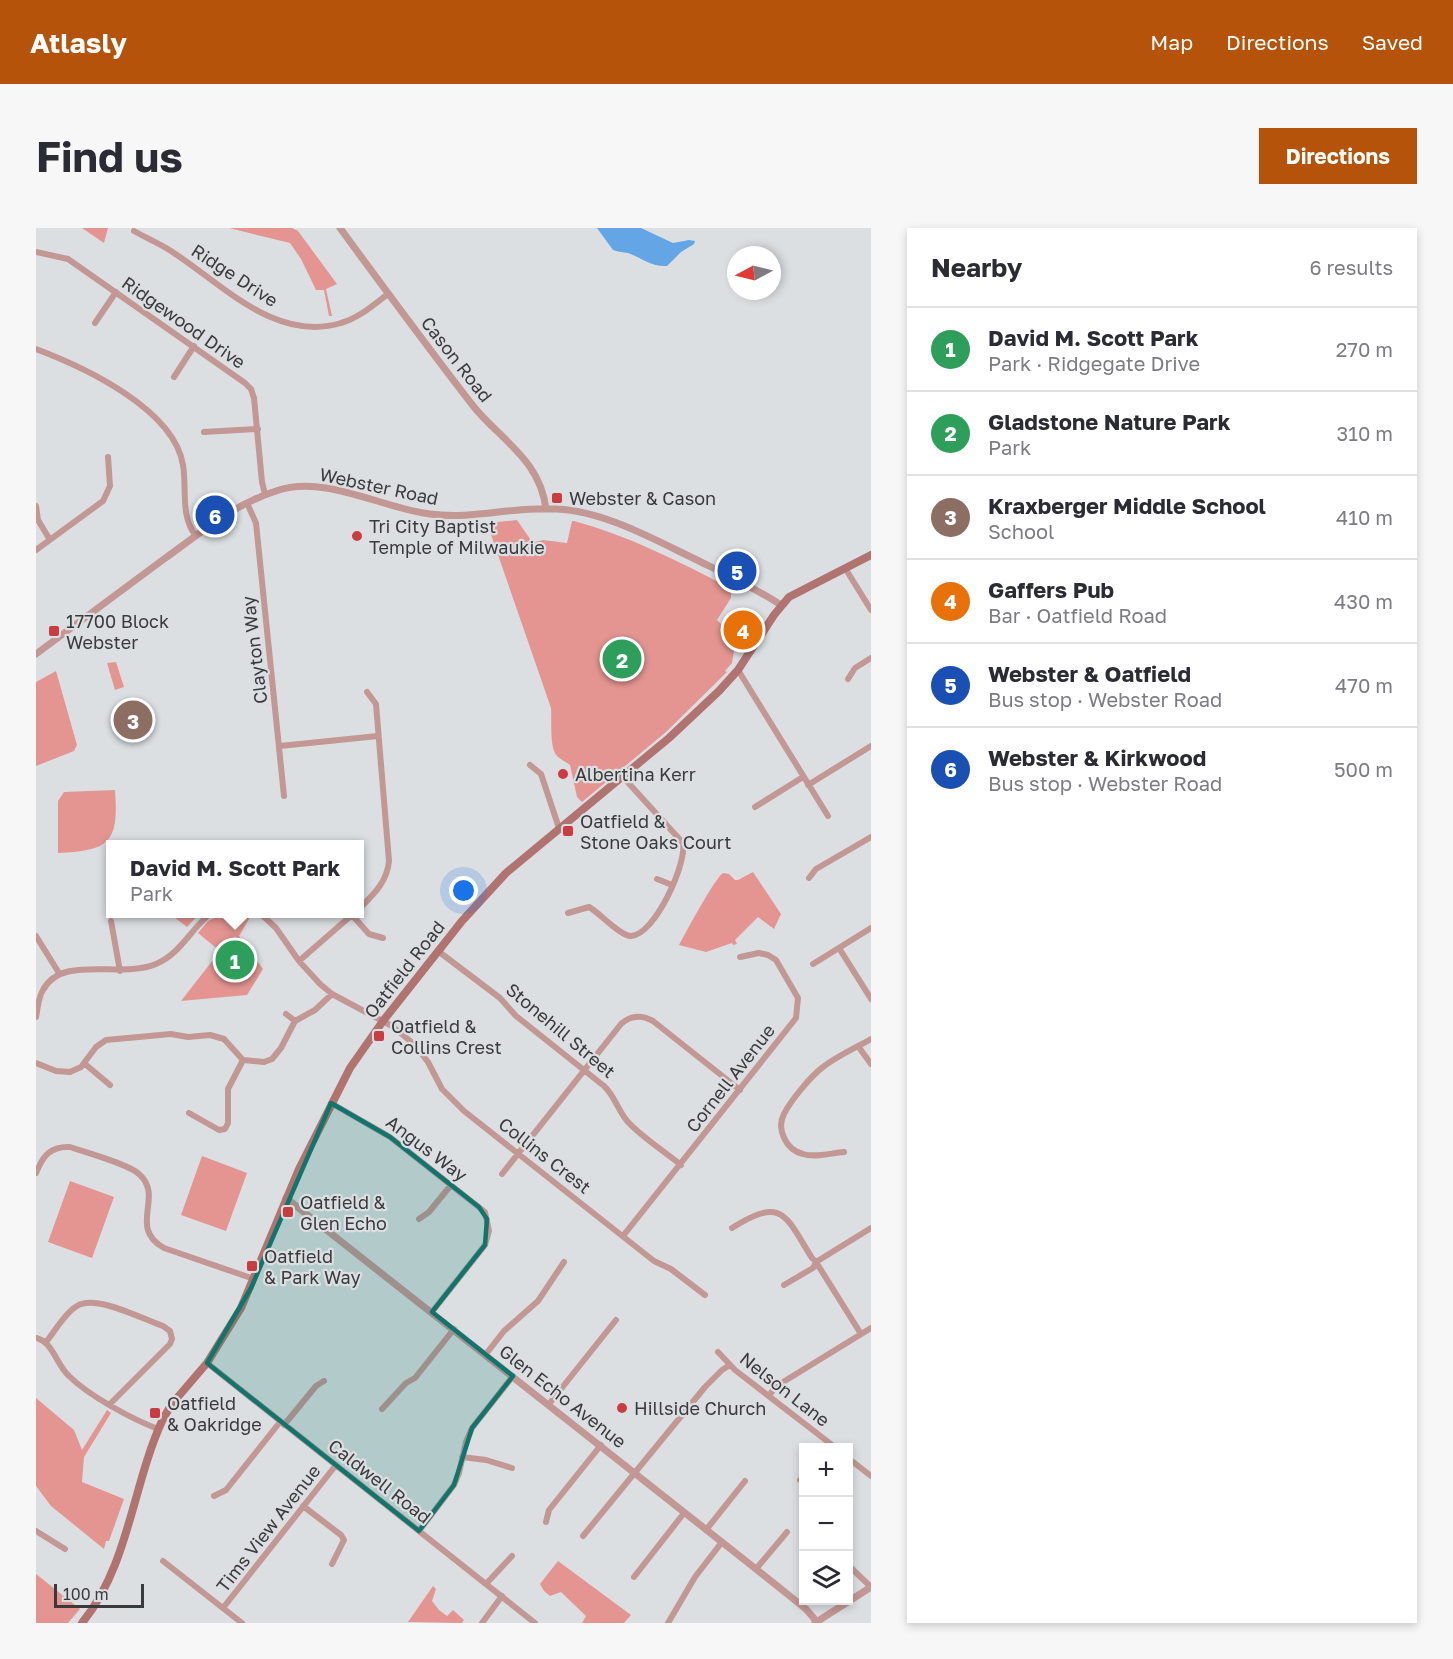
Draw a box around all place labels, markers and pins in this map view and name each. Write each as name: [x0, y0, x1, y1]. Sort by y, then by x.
place label: Webster & Cason: [569, 487, 716, 509]
marker: Webster & Cason: [550, 491, 564, 505]
pin: 6: [196, 492, 234, 538]
place label: Tri City Baptist Temple of Milwaukie: [369, 515, 545, 558]
marker: Tri City Baptist Temple of Milwaukie: [350, 529, 364, 543]
pin: 5: [718, 548, 756, 594]
pin: 4: [724, 608, 762, 652]
place label: 17700 Block Webster: [66, 610, 169, 653]
marker: 17700 Block Webster: [47, 624, 61, 638]
pin: 2: [602, 636, 642, 682]
pin: 3: [114, 698, 152, 742]
place label: Albertina Kerr: [575, 763, 696, 785]
marker: Albertina Kerr: [556, 767, 570, 781]
place label: Oatfield & Stone Oaks Court: [580, 810, 731, 853]
marker: Oatfield & Stone Oaks Court: [561, 824, 575, 838]
pin: 1: [216, 938, 254, 982]
place label: Oatfield & Collins Crest: [391, 1015, 502, 1058]
marker: Oatfield & Collins Crest: [372, 1029, 386, 1043]
place label: Oatfield & Glen Echo: [300, 1191, 387, 1234]
marker: Oatfield & Glen Echo: [281, 1205, 295, 1219]
place label: Oatfield & Park Way: [264, 1245, 360, 1288]
marker: Oatfield & Park Way: [245, 1259, 259, 1273]
place label: Oatfield & Oakridge: [167, 1392, 262, 1435]
place label: Hillside Church: [634, 1397, 766, 1419]
marker: Hillside Church: [615, 1401, 629, 1415]
marker: Oatfield & Oakridge: [148, 1406, 162, 1420]

